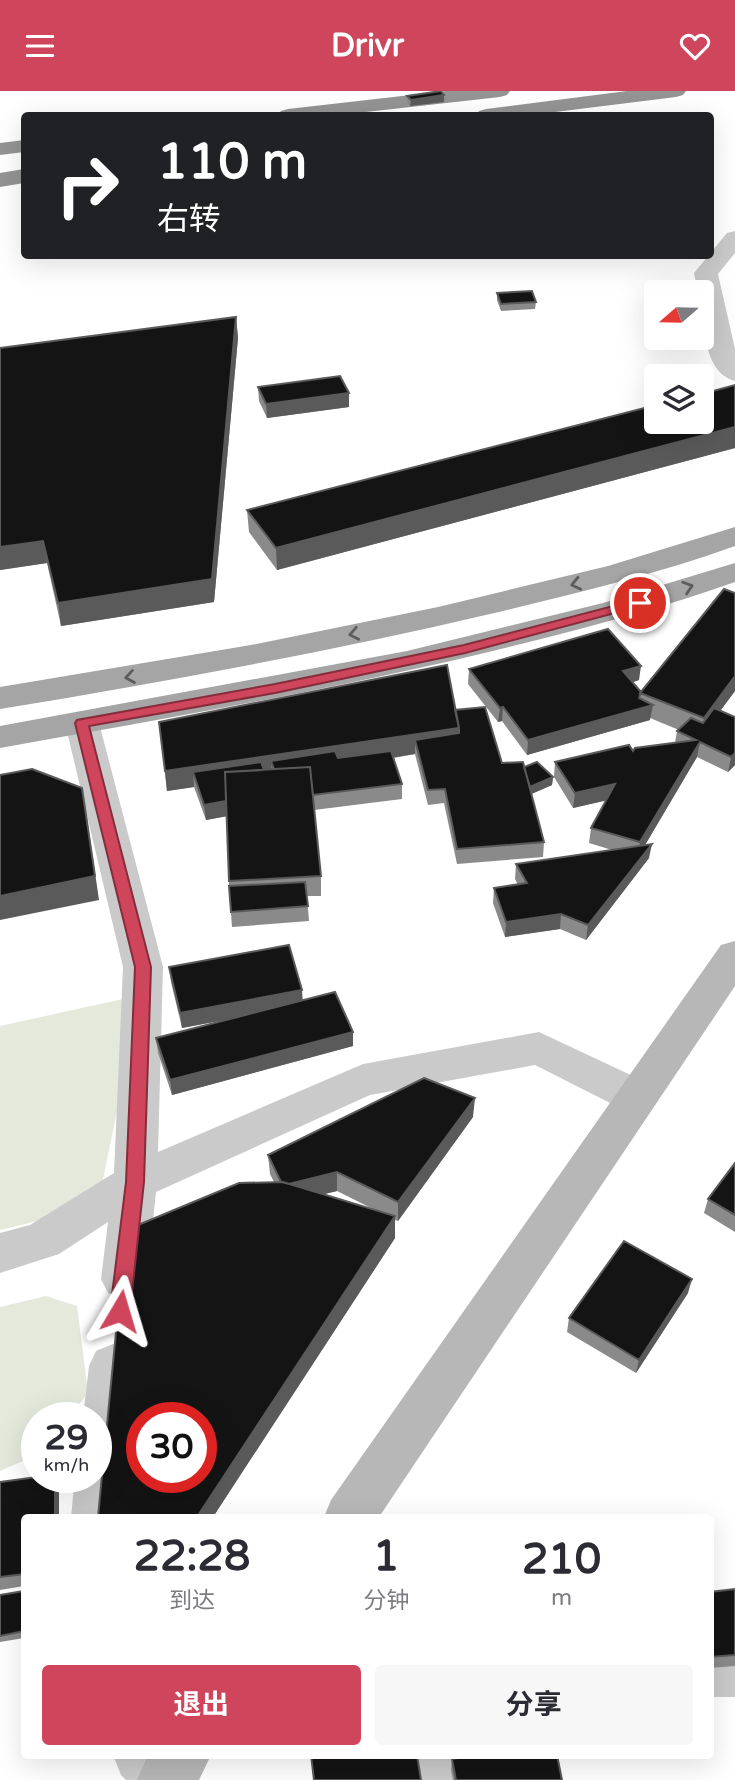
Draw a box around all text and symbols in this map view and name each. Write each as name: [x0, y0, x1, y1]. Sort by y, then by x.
icon: menu: [21, 27, 59, 65]
text: Drivr: [331, 27, 404, 65]
icon: heart: [676, 27, 714, 65]
text: 110 m: [157, 133, 307, 192]
icon: right: [42, 140, 133, 231]
text: 右转: [157, 201, 221, 239]
north arrow: [644, 280, 714, 350]
map controls: [644, 280, 714, 434]
button: layers: [644, 364, 714, 434]
pin: [610, 573, 670, 633]
one-way arrow: [570, 576, 582, 590]
one-way arrow: [682, 581, 694, 596]
icon: arrive: [621, 584, 659, 622]
one-way arrow: [348, 626, 360, 641]
one-way arrow: [125, 669, 136, 684]
position arrow: [83, 1274, 157, 1348]
speed limit sign: 30: [126, 1402, 217, 1493]
text: 29: [45, 1417, 88, 1459]
text: km/h: [44, 1454, 89, 1476]
text: 22:28: [134, 1531, 250, 1582]
text: 1: [373, 1531, 399, 1582]
text: 210: [522, 1534, 601, 1585]
text: m: [551, 1584, 572, 1612]
text: 到达: [169, 1587, 215, 1615]
text: 分钟: [363, 1587, 409, 1615]
button: 退出: [42, 1665, 361, 1745]
button: 分享: [375, 1665, 693, 1745]

